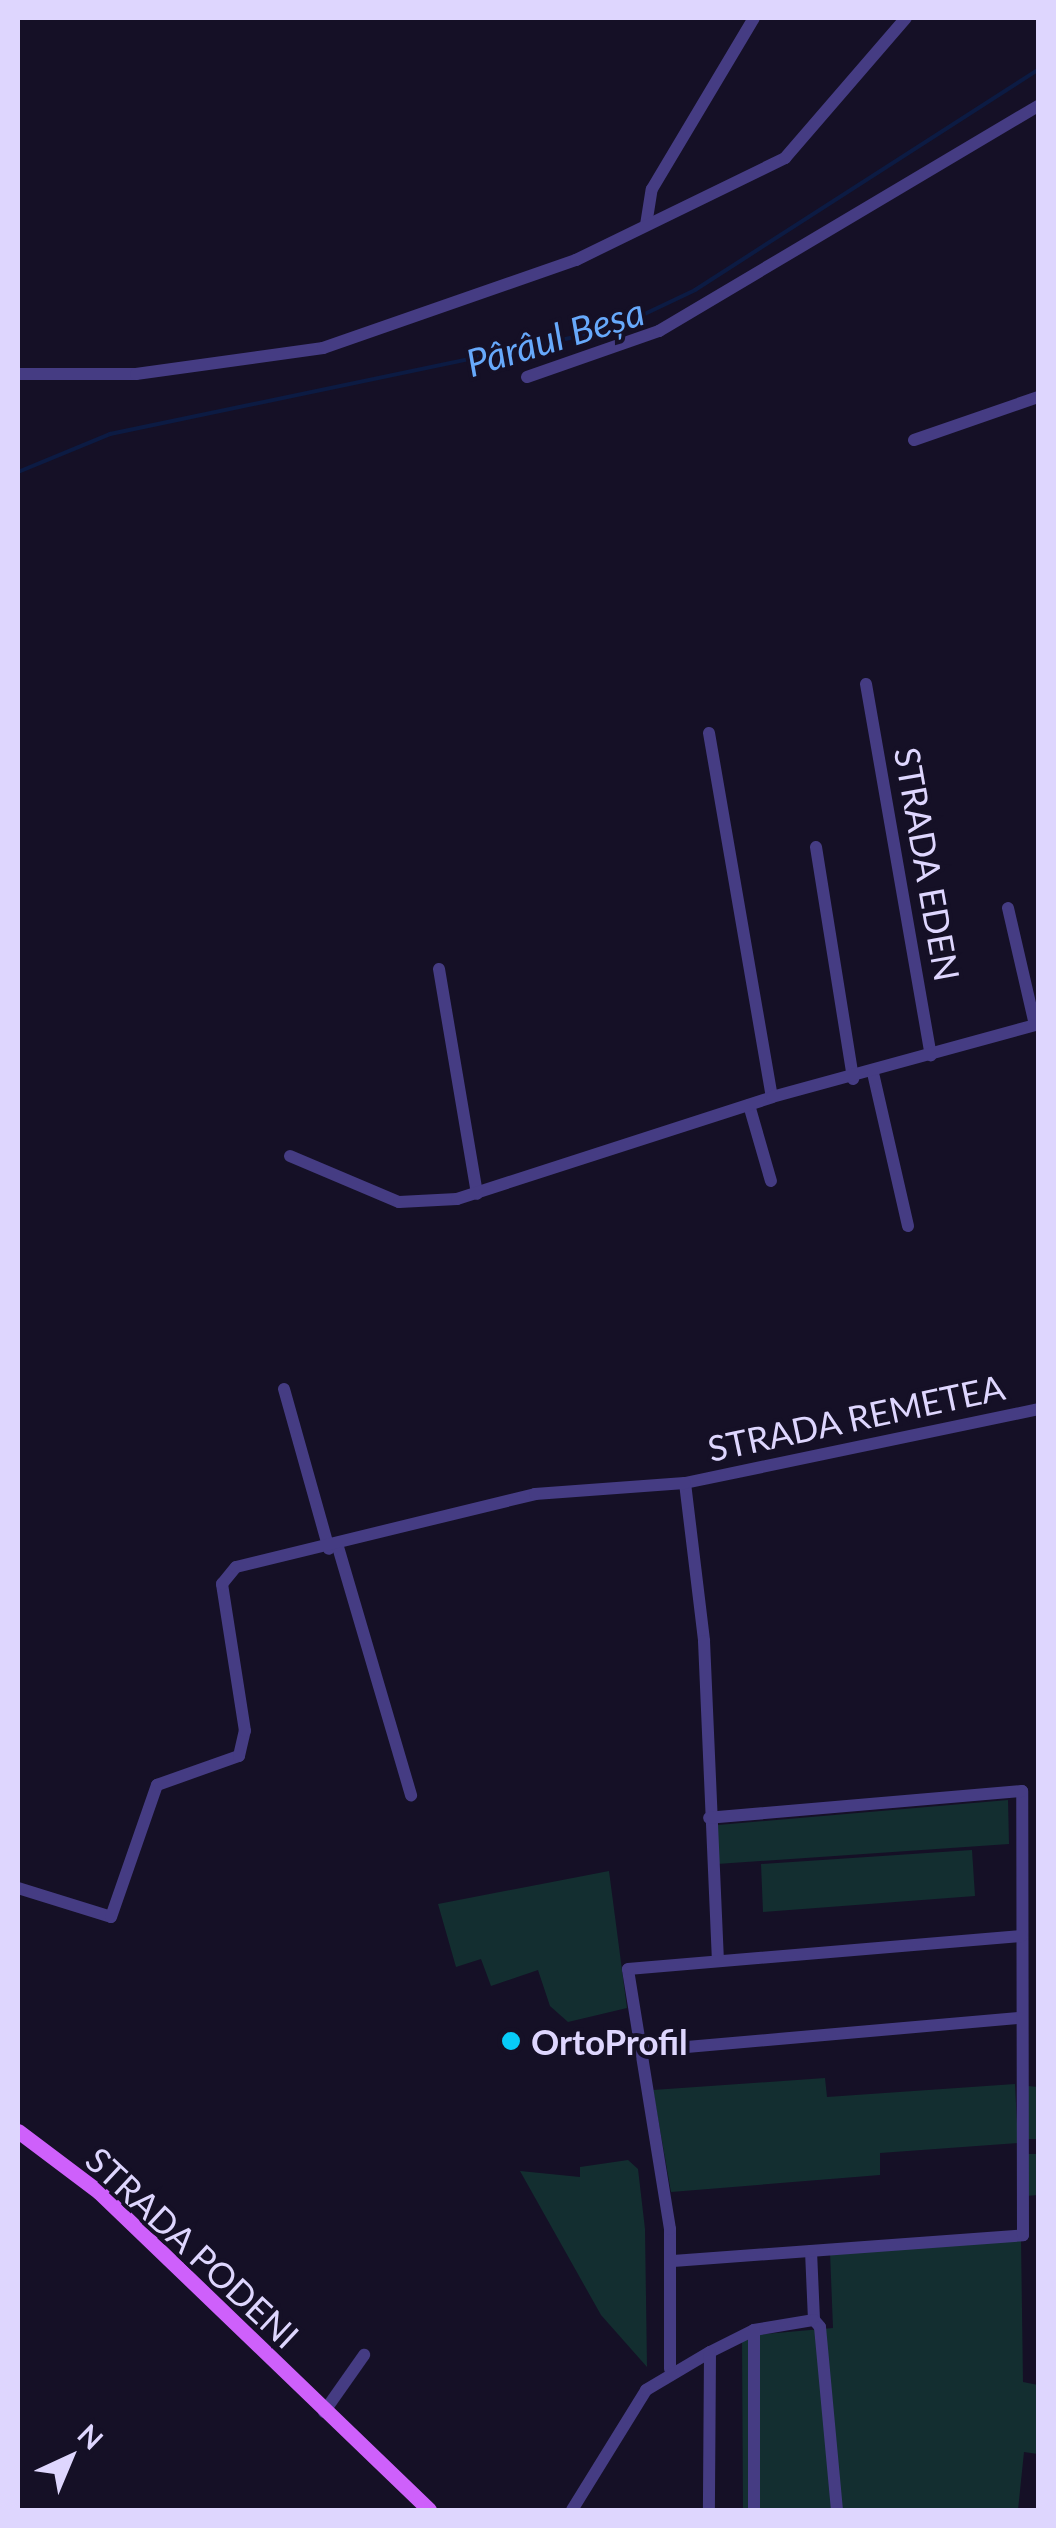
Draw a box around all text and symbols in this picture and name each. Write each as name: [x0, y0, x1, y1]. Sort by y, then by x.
water label: Pârâul Beșa: [461, 288, 649, 386]
street label: STRADA EDEN: [887, 743, 969, 985]
street label: STRADA REMETEA: [703, 1365, 1009, 1469]
place label: OrtoProfil: [531, 2020, 688, 2062]
marker: OrtoProfil: [500, 2030, 522, 2052]
street label: STRADA PODENI: [78, 2137, 308, 2357]
north arrow: [20, 2408, 120, 2508]
text: N: [71, 2417, 110, 2456]

